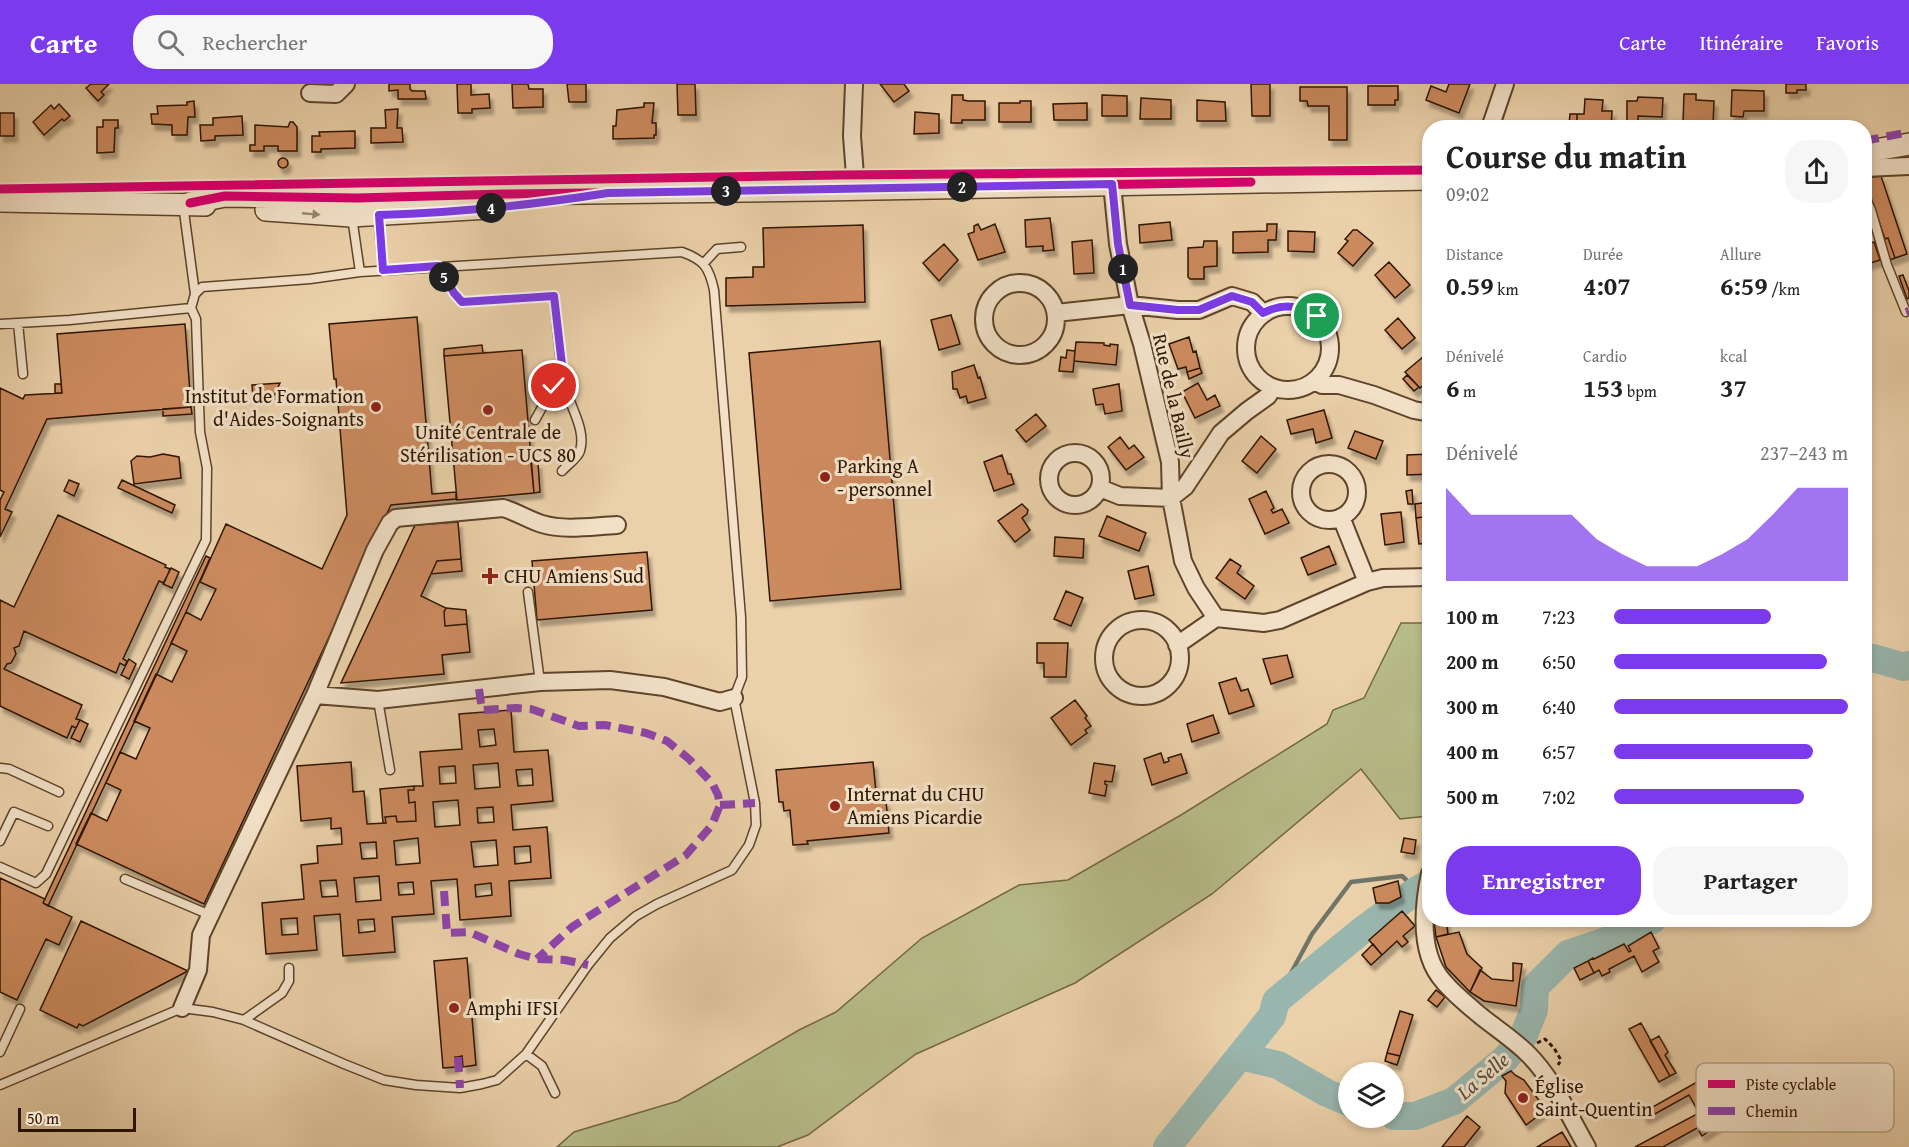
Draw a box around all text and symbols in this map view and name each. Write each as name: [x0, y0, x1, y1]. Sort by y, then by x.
search box: [133, 15, 553, 69]
text: Carte: [30, 22, 97, 63]
icon: search: [154, 26, 187, 59]
text: Rechercher: [202, 26, 307, 58]
text: Carte: [1619, 27, 1666, 58]
text: Itinéraire: [1699, 27, 1783, 58]
text: Favoris: [1816, 27, 1879, 58]
text: Course du matin: [1446, 132, 1687, 180]
button: share: [1785, 140, 1848, 203]
pin: 2: [947, 172, 977, 202]
text: 2: [958, 175, 966, 199]
pin: 3: [711, 176, 741, 206]
text: 3: [722, 179, 730, 203]
text: 09:02: [1446, 179, 1489, 208]
pin: 4: [476, 193, 506, 223]
text: 4: [487, 196, 495, 220]
one-way arrow: [302, 209, 321, 218]
text: Distance: [1446, 242, 1503, 266]
text: Durée: [1583, 242, 1623, 266]
text: Allure: [1720, 242, 1761, 266]
pin: 1: [1108, 254, 1138, 284]
text: 1: [1119, 257, 1127, 281]
pin: 5: [429, 262, 459, 292]
text: 5: [440, 265, 448, 289]
text: 0.59: [1446, 266, 1494, 305]
text: 4:07: [1583, 266, 1631, 305]
text: 6:59: [1720, 266, 1768, 305]
text: km: [1494, 277, 1518, 301]
text: /km: [1768, 277, 1800, 301]
pin: [1291, 290, 1342, 341]
icon: arrive: [1300, 299, 1333, 332]
street label: Rue de la Bailly: [1146, 330, 1203, 461]
text: Dénivelé: [1446, 344, 1504, 368]
text: Cardio: [1583, 344, 1627, 368]
text: kcal: [1720, 344, 1747, 368]
pin: [528, 360, 579, 411]
text: 6: [1446, 368, 1459, 407]
text: 153: [1583, 368, 1623, 407]
text: 37: [1720, 368, 1747, 407]
icon: check: [537, 369, 570, 402]
text: m: [1459, 379, 1476, 403]
text: bpm: [1623, 379, 1657, 403]
place label: Institut de Formation d'Aides-Soignants: [185, 381, 364, 433]
marker: Institut de Formation d'Aides-Soignants: [369, 400, 383, 414]
marker: Unité Centrale de Stérilisation - UCS 80: [481, 403, 495, 417]
place label: Unité Centrale de Stérilisation - UCS 80: [400, 417, 576, 469]
text: Dénivelé: [1446, 438, 1518, 467]
text: 237–243 m: [1760, 438, 1848, 467]
place label: Parking A - personnel: [837, 451, 933, 503]
marker: Parking A - personnel: [818, 470, 832, 484]
place label: CHU Amiens Sud: [504, 561, 644, 590]
marker: CHU Amiens Sud: [481, 567, 499, 585]
text: 100 m: [1446, 602, 1499, 631]
text: 7:23: [1542, 602, 1576, 631]
text: 200 m: [1446, 647, 1499, 676]
text: 6:50: [1542, 647, 1576, 676]
text: 300 m: [1446, 692, 1499, 721]
text: 6:40: [1542, 692, 1576, 721]
text: 400 m: [1446, 737, 1499, 766]
text: 6:57: [1542, 737, 1576, 766]
place label: Internat du CHU Amiens Picardie: [847, 779, 984, 831]
text: 500 m: [1446, 782, 1499, 811]
text: 7:02: [1542, 782, 1576, 811]
marker: Internat du CHU Amiens Picardie: [828, 799, 842, 813]
button: Enregistrer: [1446, 846, 1641, 915]
button: Partager: [1653, 846, 1848, 915]
place label: Amphi IFSI: [466, 993, 558, 1022]
marker: Amphi IFSI: [447, 1001, 461, 1015]
water label: La Selle: [1449, 1044, 1516, 1108]
map controls: [1338, 1062, 1404, 1128]
button: layers: [1338, 1062, 1404, 1128]
legend: [1696, 1063, 1894, 1132]
place label: Église Saint-Quentin: [1535, 1071, 1652, 1123]
text: Piste cyclable: [1746, 1072, 1836, 1096]
marker: Église Saint-Quentin: [1516, 1091, 1530, 1105]
text: Chemin: [1746, 1099, 1798, 1123]
scale bar: [18, 1105, 136, 1132]
text: 50 m: [27, 1106, 59, 1130]

